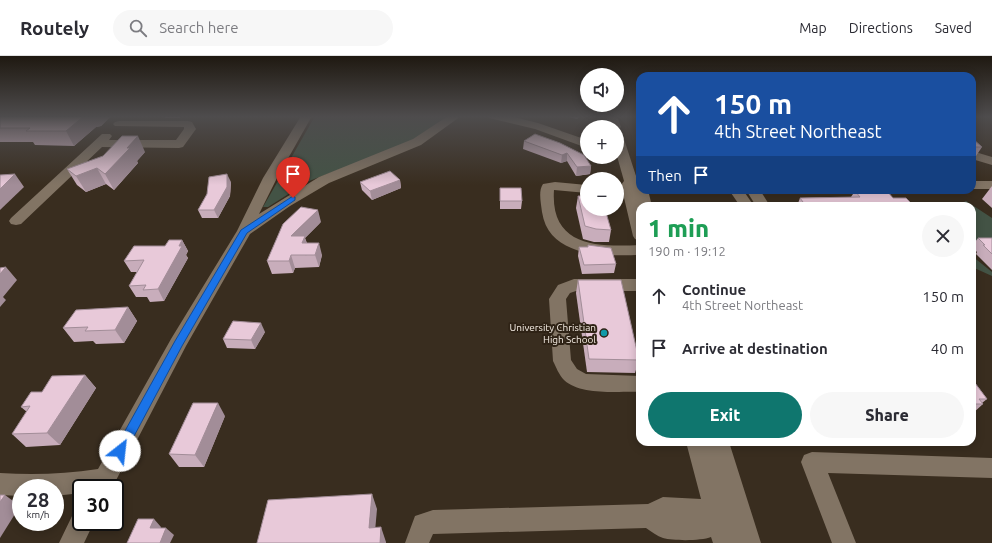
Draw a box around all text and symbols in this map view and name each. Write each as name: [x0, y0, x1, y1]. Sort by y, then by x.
search box: [113, 10, 393, 46]
text: Routely: [20, 17, 89, 39]
icon: search: [127, 17, 149, 39]
text: Search here: [159, 19, 238, 36]
text: Map: [799, 20, 827, 36]
text: Directions: [849, 20, 913, 36]
text: Saved: [935, 20, 972, 36]
map controls: [580, 68, 624, 216]
button: sound: [580, 68, 624, 112]
icon: ahead: [648, 88, 700, 140]
text: 150 m: [714, 88, 792, 119]
button: +: [580, 120, 624, 164]
text: 4th Street Northeast: [714, 121, 882, 141]
pin: [276, 157, 310, 198]
icon: arrive: [282, 163, 304, 185]
icon: arrive: [690, 164, 712, 186]
text: Then: [648, 167, 682, 184]
button: −: [580, 172, 624, 216]
text: 1 min: [648, 215, 709, 242]
button: close: [922, 215, 964, 257]
text: 190 m · 19:12: [648, 244, 726, 258]
text: Continue: [682, 281, 746, 298]
icon: ahead: [648, 285, 670, 307]
text: 150 m: [922, 288, 964, 305]
text: 4th Street Northeast: [682, 298, 803, 312]
place label: University Christian High School: [509, 322, 596, 345]
marker: University Christian High School: [599, 328, 609, 338]
icon: arrive: [648, 337, 670, 359]
text: Arrive at destination: [682, 340, 828, 357]
text: 40 m: [931, 340, 964, 357]
button: Exit: [648, 392, 802, 438]
button: Share: [810, 392, 964, 438]
position arrow: [99, 430, 141, 472]
speed limit sign: 30: [72, 479, 124, 531]
text: 28: [27, 488, 49, 511]
text: km/h: [26, 509, 50, 520]

